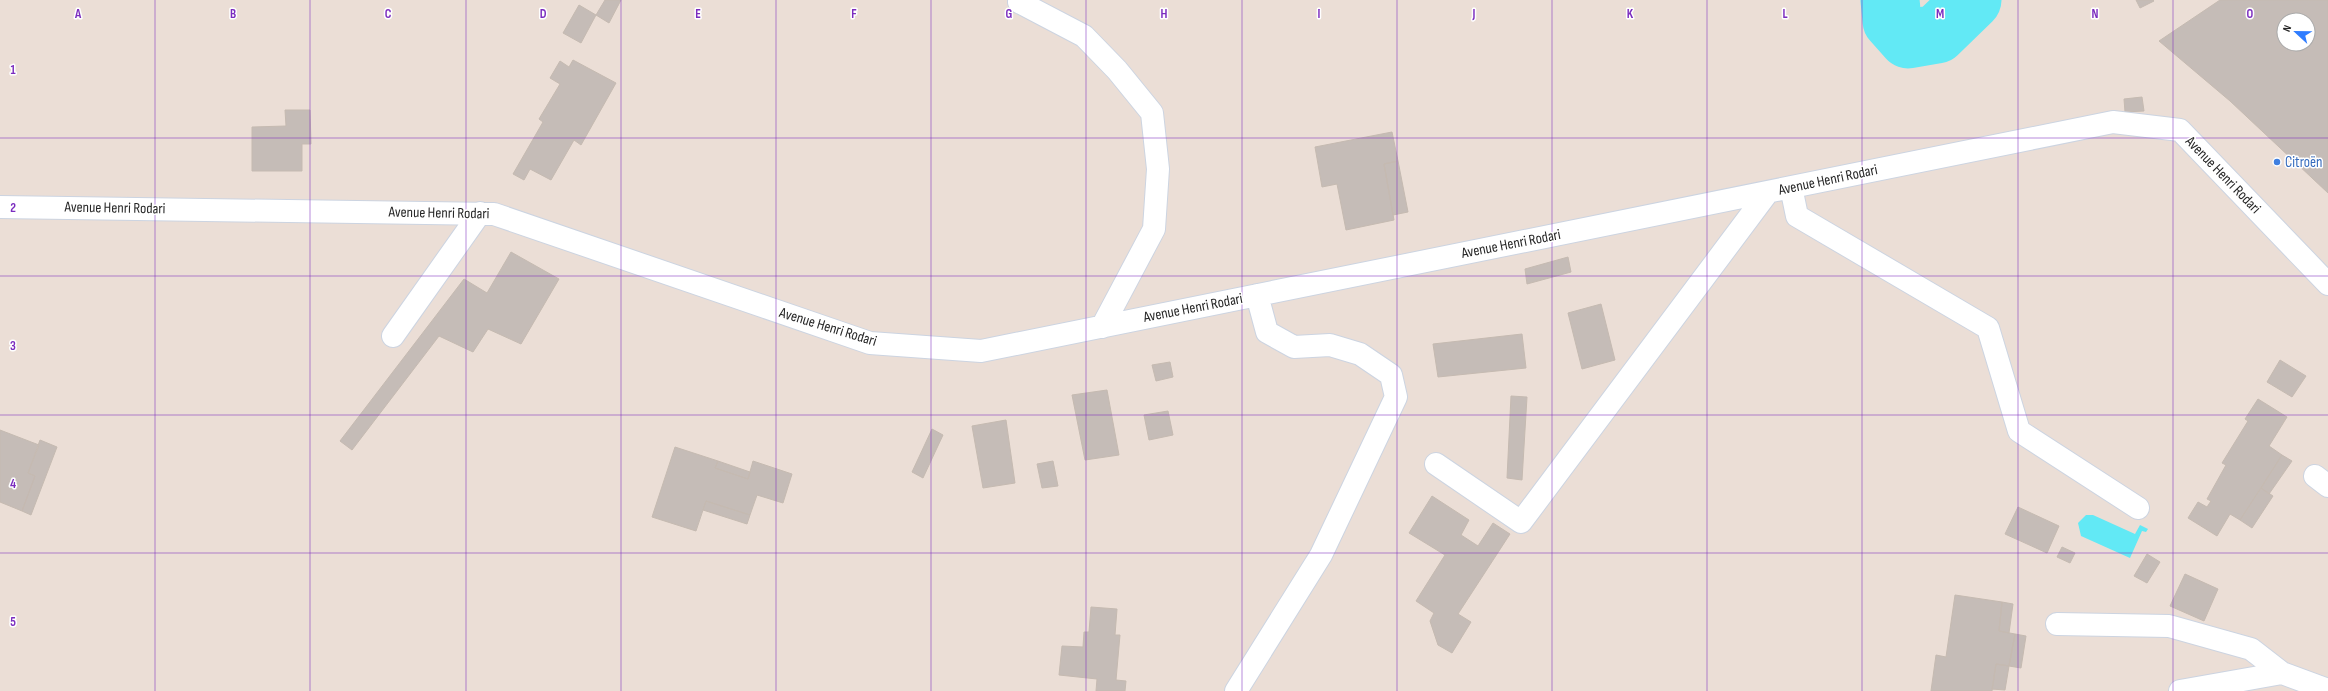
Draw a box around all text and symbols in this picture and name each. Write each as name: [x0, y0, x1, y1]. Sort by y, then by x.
text: A: [74, 6, 82, 22]
text: B: [230, 6, 236, 22]
text: C: [385, 6, 392, 22]
text: D: [540, 6, 547, 22]
text: E: [695, 6, 701, 22]
text: F: [851, 6, 857, 22]
text: G: [1006, 6, 1013, 22]
text: H: [1161, 6, 1168, 22]
text: I: [1318, 6, 1321, 22]
text: J: [1472, 6, 1476, 22]
text: K: [1627, 6, 1634, 22]
text: L: [1782, 6, 1788, 22]
text: M: [1936, 6, 1944, 22]
text: N: [2092, 6, 2099, 22]
text: O: [2247, 6, 2254, 22]
north arrow: [2276, 12, 2316, 52]
text: N: [2280, 23, 2294, 34]
text: 1: [10, 62, 16, 78]
street label: Avenue Henri Rodari: [2180, 131, 2265, 218]
place label: Citroën: [2285, 153, 2322, 172]
marker: Citroën: [2272, 157, 2282, 167]
street label: Avenue Henri Rodari: [1776, 160, 1879, 200]
street label: Avenue Henri Rodari: [63, 198, 166, 218]
text: 2: [10, 200, 16, 216]
street label: Avenue Henri Rodari: [387, 203, 490, 223]
street label: Avenue Henri Rodari: [1459, 225, 1562, 263]
street label: Avenue Henri Rodari: [1141, 289, 1244, 327]
street label: Avenue Henri Rodari: [776, 303, 879, 351]
text: 3: [10, 338, 16, 354]
text: 4: [10, 476, 16, 492]
text: 5: [10, 614, 16, 630]

